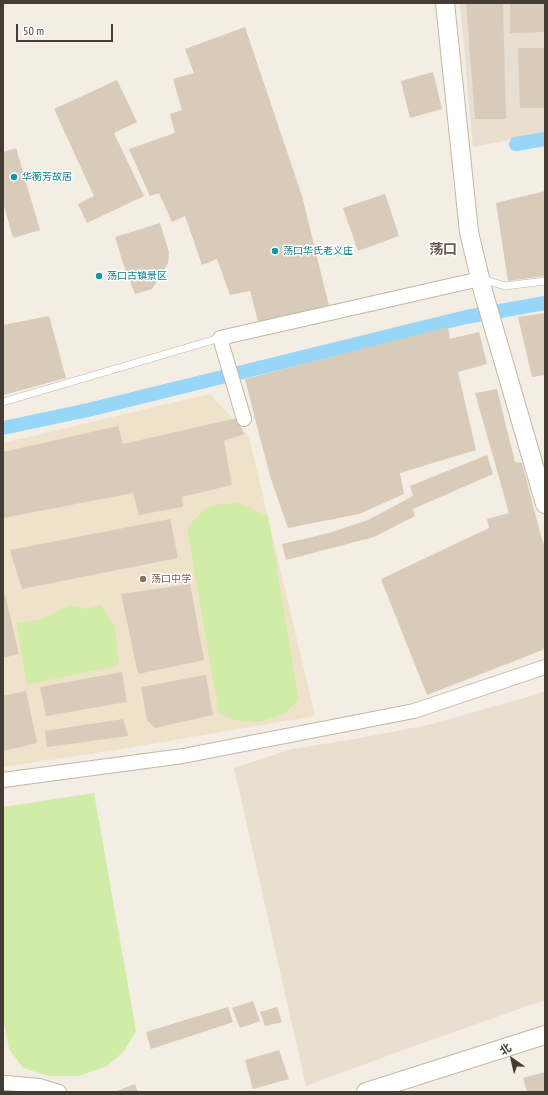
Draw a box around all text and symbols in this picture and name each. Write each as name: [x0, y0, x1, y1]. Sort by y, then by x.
scale bar: [18, 16, 115, 42]
text: 50 m: [23, 23, 44, 38]
place label: 华蘅芳故居: [22, 171, 72, 183]
marker: 华蘅芳故居: [9, 172, 19, 182]
district label: 荡口: [429, 242, 457, 258]
place label: 荡口华氏老义庄: [283, 245, 353, 257]
marker: 荡口华氏老义庄: [270, 246, 280, 256]
place label: 荡口古镇景区: [107, 270, 167, 282]
marker: 荡口古镇景区: [94, 271, 104, 281]
place label: 荡口中学: [151, 573, 191, 585]
marker: 荡口中学: [138, 574, 148, 584]
north arrow: [492, 1039, 532, 1079]
text: 北: [497, 1040, 514, 1058]

